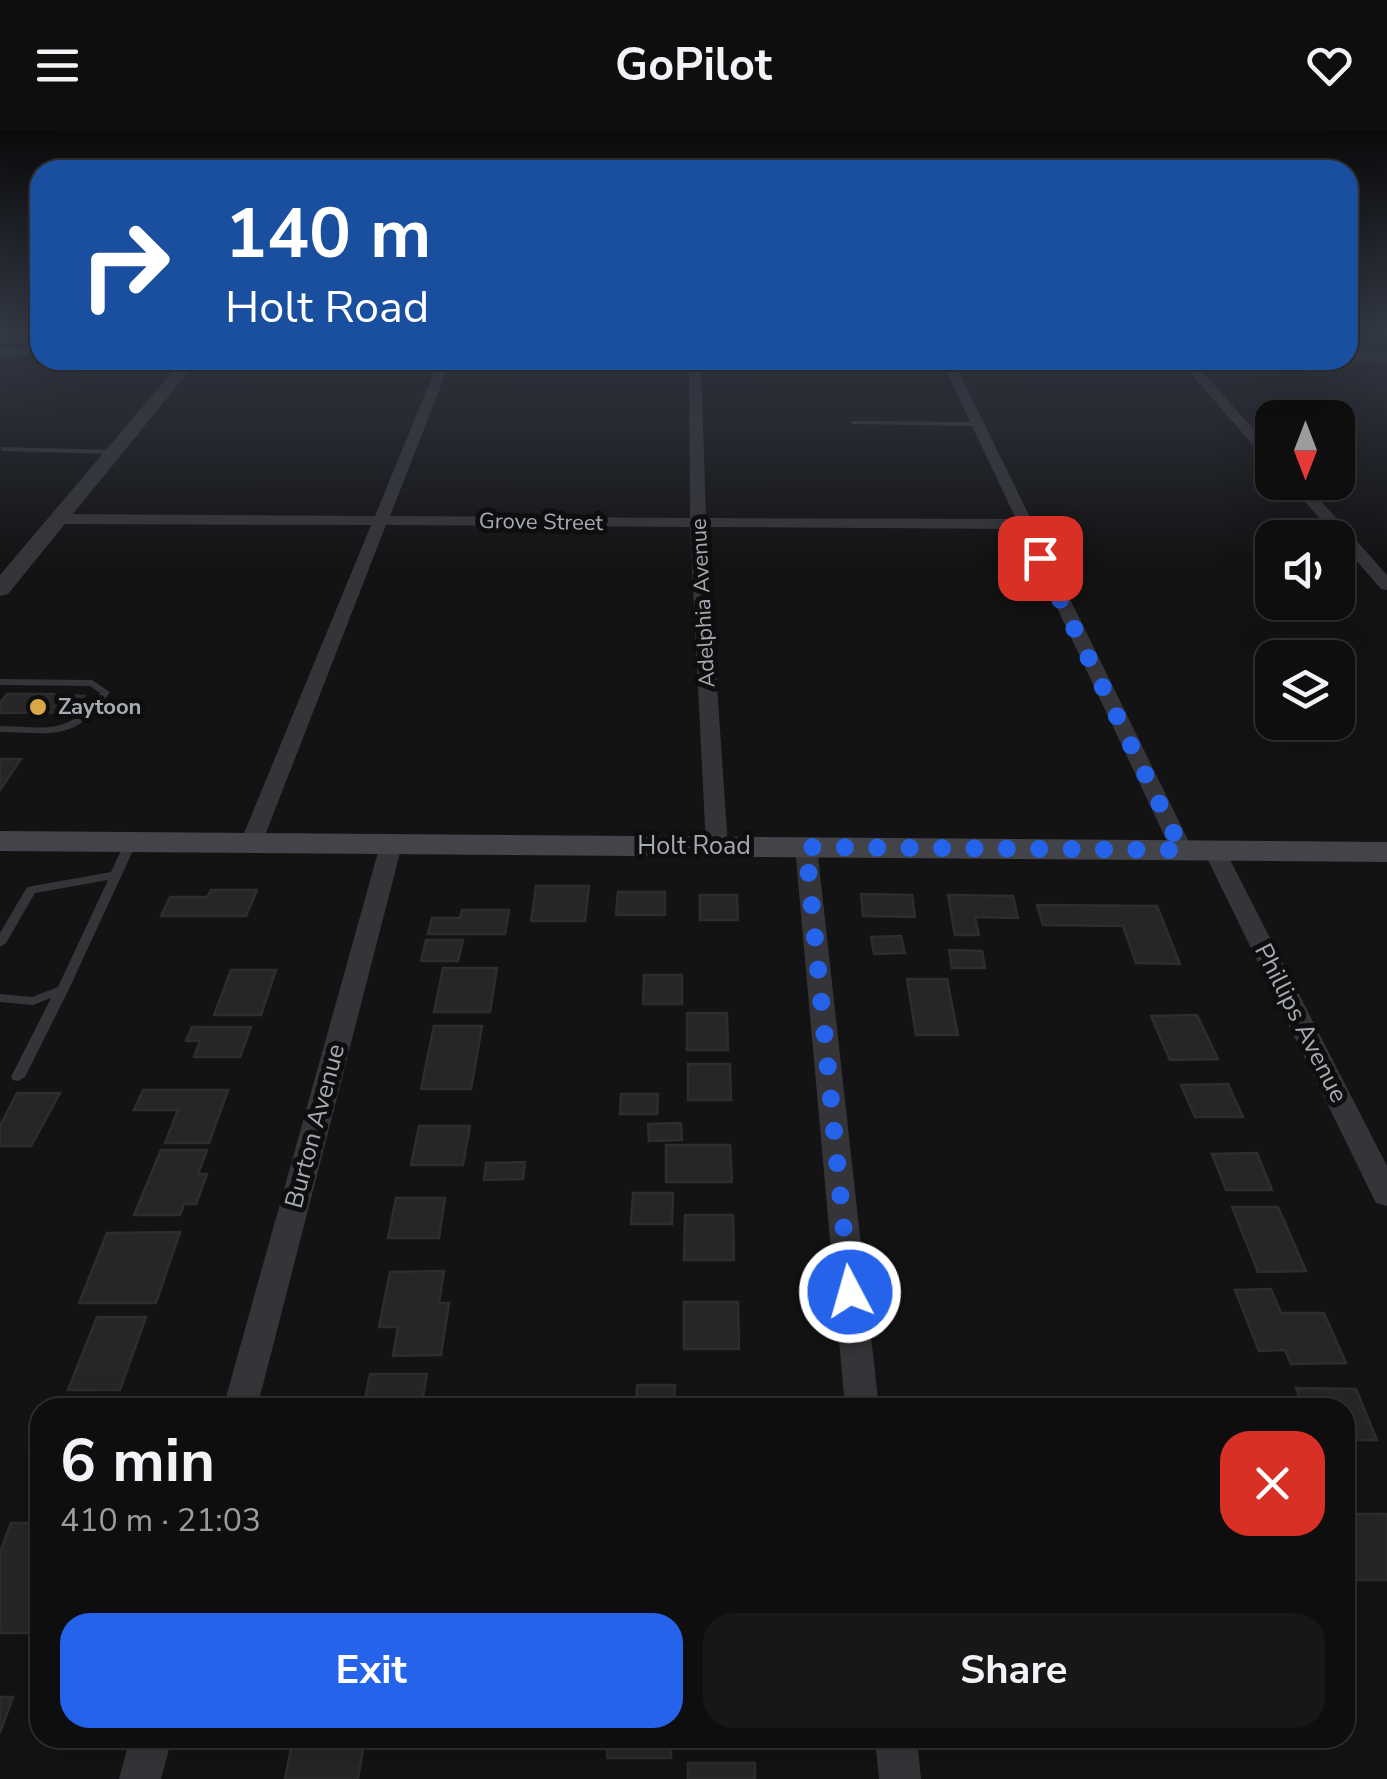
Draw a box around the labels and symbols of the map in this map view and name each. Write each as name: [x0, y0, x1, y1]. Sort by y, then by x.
north arrow: [1255, 400, 1355, 500]
street label: Grove Street: [479, 506, 604, 538]
pin: [998, 516, 1083, 601]
street label: Adelphia Avenue: [684, 518, 722, 688]
place label: Zaytoon: [58, 692, 141, 722]
marker: Zaytoon: [27, 696, 49, 718]
street label: Holt Road: [637, 829, 751, 863]
street label: Phillips Avenue: [1246, 938, 1356, 1108]
street label: Burton Avenue: [277, 1040, 353, 1212]
position arrow: [798, 1240, 902, 1344]

